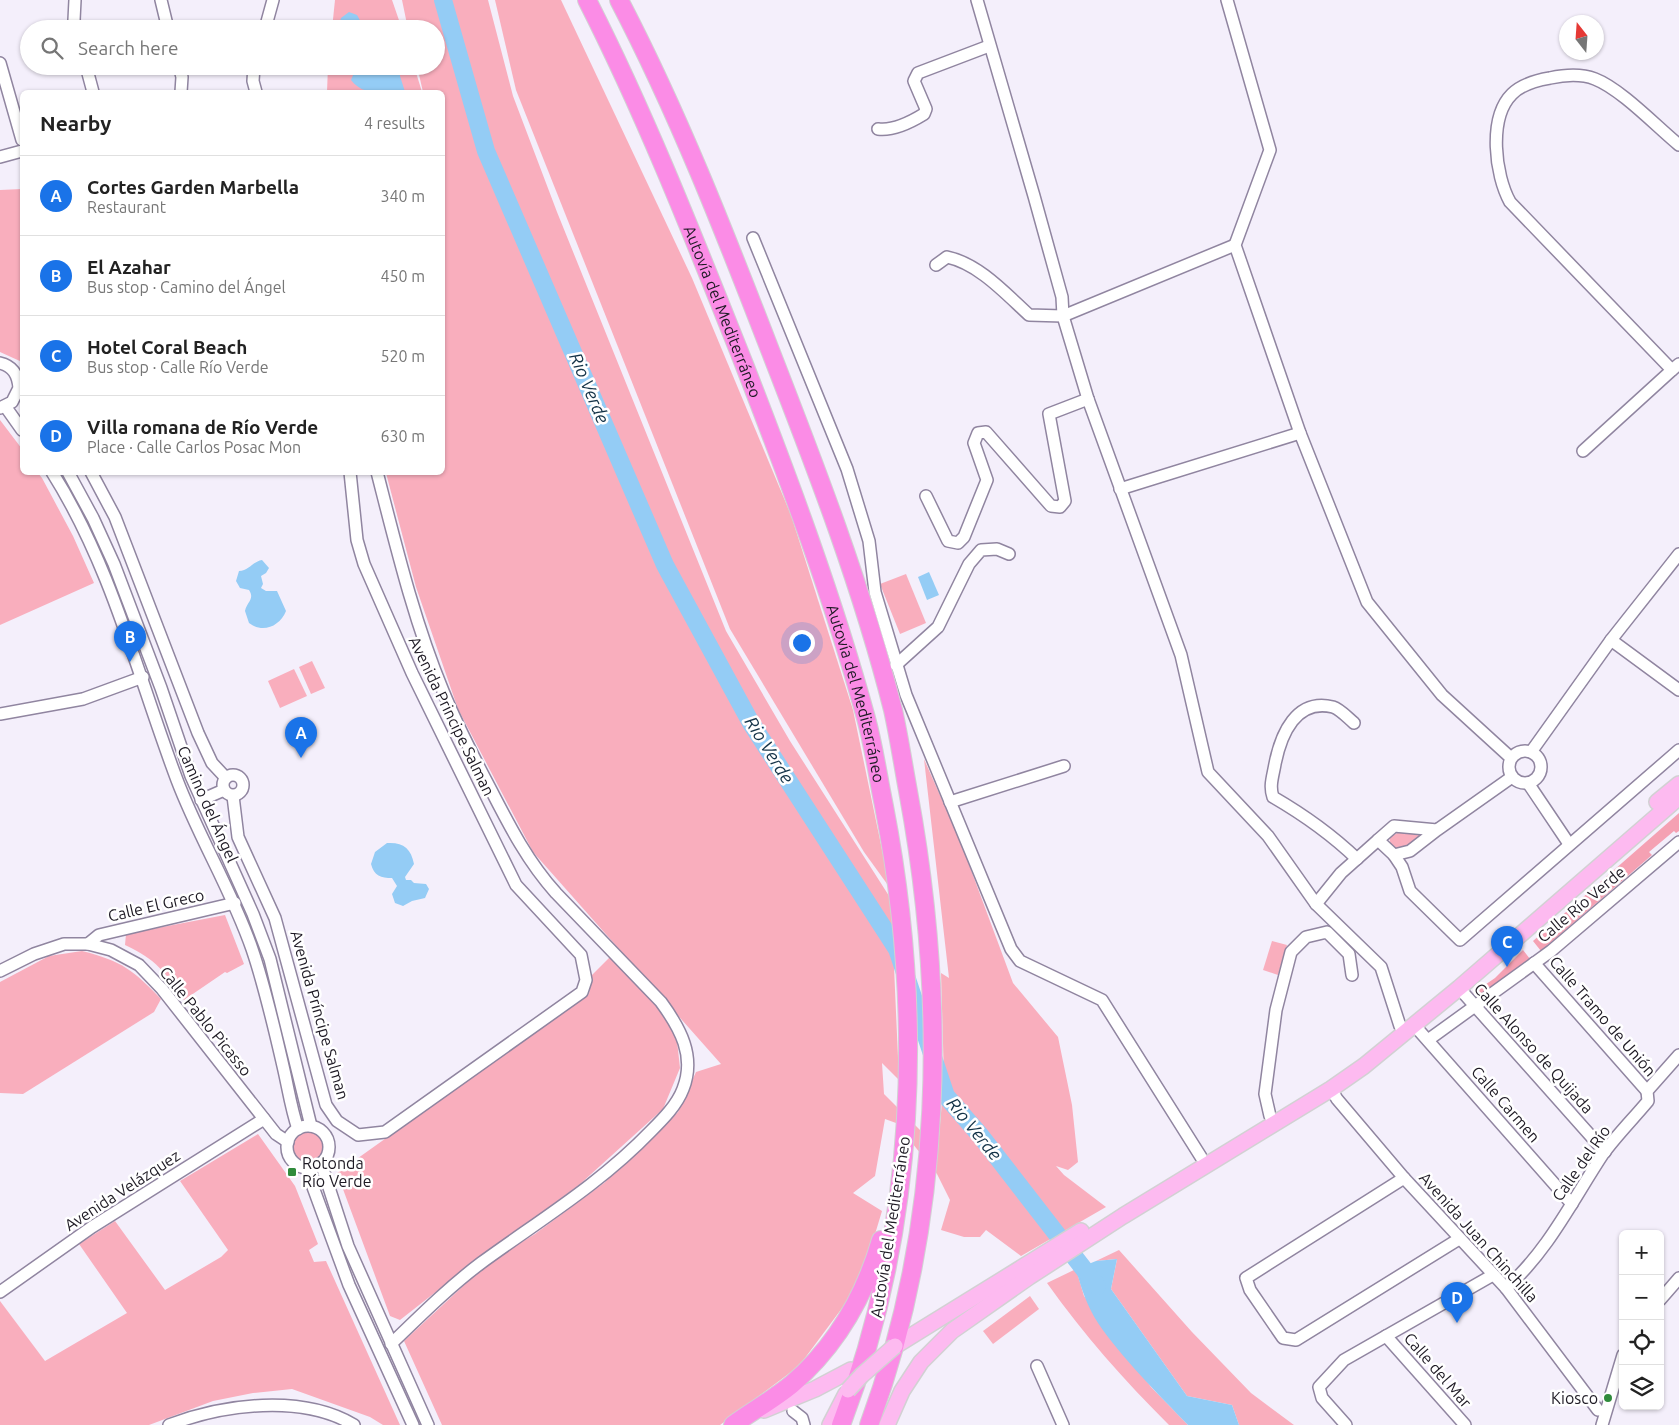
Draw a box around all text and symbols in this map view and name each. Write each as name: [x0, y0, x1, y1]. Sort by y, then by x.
north arrow: [1559, 15, 1604, 60]
search box: [20, 20, 445, 75]
icon: search: [38, 34, 66, 62]
text: Search here: [78, 37, 178, 59]
text: Nearby: [40, 111, 111, 135]
text: 4 results: [364, 114, 425, 132]
text: Cortes Garden Marbella: [87, 176, 299, 198]
text: A: [50, 187, 62, 205]
text: 340 m: [380, 187, 425, 205]
text: Restaurant: [87, 198, 166, 216]
street label: Autovía del Mediterráneo: [680, 223, 765, 400]
text: El Azahar: [87, 256, 171, 278]
text: B: [51, 267, 61, 285]
text: 450 m: [380, 267, 425, 285]
text: Bus stop · Camino del Ángel: [87, 278, 286, 296]
text: Hotel Coral Beach: [87, 336, 247, 358]
text: C: [51, 347, 61, 365]
text: 520 m: [380, 347, 425, 365]
water label: Rio Verde: [566, 349, 614, 426]
text: Bus stop · Calle Río Verde: [87, 358, 269, 376]
text: Villa romana de Río Verde: [87, 416, 318, 438]
text: D: [50, 427, 62, 445]
text: 630 m: [380, 427, 425, 445]
text: Place · Calle Carlos Posac Mon: [87, 438, 301, 456]
street label: Autovía del Mediterráneo: [823, 602, 888, 784]
pin: B: [114, 621, 146, 662]
your location: [789, 630, 815, 656]
street label: Avenida Principe Salman: [406, 633, 498, 799]
water label: Rio Verde: [742, 712, 798, 787]
pin: A: [285, 717, 317, 758]
street label: Camino del Ángel: [174, 742, 244, 865]
street label: Calle Río Verde: [1534, 862, 1628, 946]
street label: Calle El Greco: [106, 885, 206, 925]
pin: C: [1491, 926, 1523, 967]
street label: Avenida Príncipe Salman: [287, 928, 353, 1102]
street label: Calle Tramo de Unión: [1546, 952, 1660, 1080]
street label: Calle Pablo Picasso: [156, 963, 256, 1079]
street label: Calle Alonso de Quijada: [1471, 979, 1597, 1117]
street label: Calle Carmen: [1468, 1062, 1544, 1146]
water label: Rio Verde: [943, 1093, 1006, 1164]
street label: Calle del Río: [1548, 1122, 1614, 1204]
street label: Autovía del Mediterráneo: [867, 1135, 913, 1319]
street label: Avenida Velázquez: [61, 1146, 183, 1234]
place label: Rotonda Río Verde: [302, 1154, 372, 1190]
marker: Rotonda Río Verde: [286, 1166, 298, 1178]
street label: Avenida Juan Chinchilla: [1416, 1168, 1542, 1306]
map controls: [1619, 1230, 1664, 1410]
button: +: [1619, 1230, 1664, 1275]
button: −: [1619, 1275, 1664, 1320]
pin: D: [1441, 1282, 1473, 1323]
button: locate: [1619, 1320, 1664, 1365]
street label: Calle del Mar: [1401, 1329, 1475, 1411]
button: layers: [1619, 1365, 1664, 1410]
place label: Kiosco: [1551, 1389, 1598, 1407]
marker: Kiosco: [1602, 1392, 1614, 1404]

